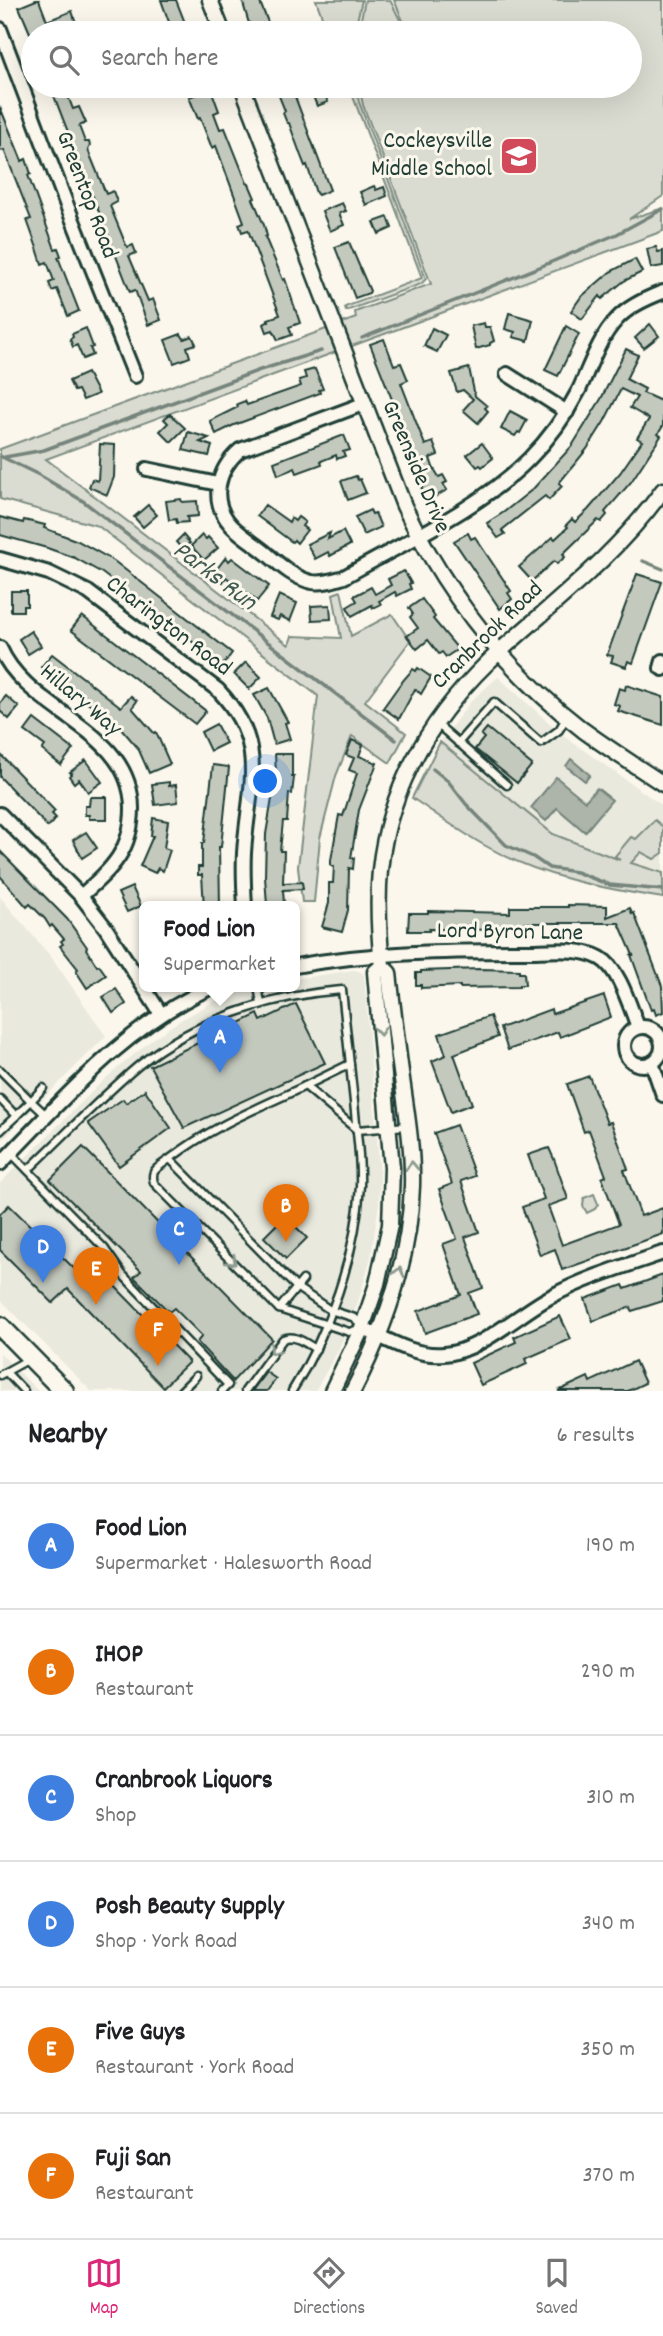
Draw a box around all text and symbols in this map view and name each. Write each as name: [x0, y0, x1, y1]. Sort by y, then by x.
search box: [21, 21, 642, 98]
icon: search: [45, 41, 83, 79]
text: Search here: [101, 41, 219, 78]
place label: Cockeysville Middle School: [371, 125, 492, 187]
street label: Greentop Road: [46, 126, 126, 264]
school or university icon: Cockeysville Middle School: [498, 135, 540, 177]
street label: Greenside Drive: [372, 395, 458, 539]
water label: Parks Run: [164, 533, 265, 622]
street label: Charington Road: [98, 568, 238, 686]
street label: Cranbrook Road: [424, 574, 552, 698]
street label: Hillary Way: [31, 656, 130, 746]
your location: [248, 764, 282, 798]
popup: [139, 901, 300, 992]
text: Food Lion: [163, 912, 255, 949]
street label: Lord Byron Lane: [437, 915, 583, 951]
text: Supermarket: [163, 949, 276, 982]
pin: A: [197, 1015, 243, 1073]
one-way arrow: [373, 1025, 388, 1037]
one-way arrow: [404, 1160, 419, 1171]
pin: B: [263, 1184, 309, 1242]
pin: C: [156, 1207, 202, 1265]
pin: D: [20, 1225, 66, 1283]
pin: E: [73, 1247, 119, 1305]
one-way arrow: [223, 1252, 236, 1265]
one-way arrow: [391, 1266, 405, 1278]
pin: F: [135, 1308, 181, 1366]
one-way arrow: [269, 1342, 282, 1355]
text: Nearby: [28, 1415, 106, 1458]
text: 6 results: [557, 1420, 635, 1453]
text: Food Lion: [95, 1511, 187, 1548]
text: A: [45, 1530, 57, 1563]
text: 190 m: [586, 1530, 635, 1563]
text: Supermarket · Halesworth Road: [95, 1548, 372, 1581]
text: IHOP: [95, 1637, 143, 1674]
text: B: [46, 1656, 56, 1689]
text: 290 m: [581, 1656, 635, 1689]
text: Restaurant: [95, 1674, 194, 1707]
text: Cranbrook Liquors: [95, 1763, 273, 1800]
text: C: [45, 1782, 57, 1815]
text: 310 m: [586, 1782, 635, 1815]
text: Shop: [95, 1800, 137, 1833]
text: Posh Beauty Supply: [95, 1889, 284, 1926]
text: D: [45, 1908, 57, 1941]
text: 340 m: [582, 1908, 635, 1941]
text: Shop · York Road: [95, 1926, 237, 1959]
text: Five Guys: [95, 2015, 185, 2052]
text: E: [46, 2034, 56, 2067]
text: 350 m: [581, 2034, 635, 2067]
text: Restaurant · York Road: [95, 2052, 294, 2085]
text: Fuji San: [95, 2141, 171, 2178]
text: F: [46, 2160, 56, 2193]
text: 370 m: [582, 2160, 635, 2193]
text: Restaurant: [95, 2178, 194, 2211]
tab: Map: [85, 2254, 123, 2323]
tab: Directions: [293, 2254, 365, 2323]
tab: Saved: [535, 2254, 578, 2323]

